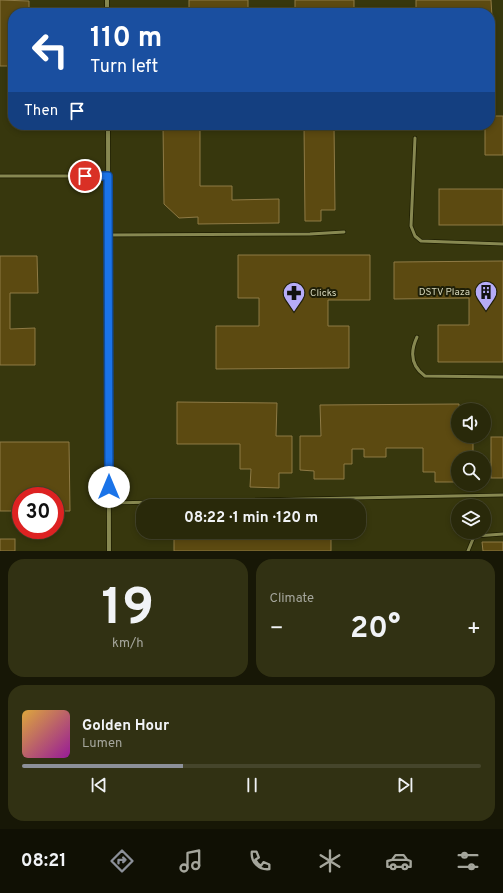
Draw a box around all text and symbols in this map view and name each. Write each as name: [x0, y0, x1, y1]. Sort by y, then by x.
text: 110 m: [90, 21, 162, 57]
icon: left: [24, 24, 76, 76]
text: Turn left: [90, 56, 158, 79]
icon: arrive: [66, 100, 88, 122]
text: Then: [24, 102, 58, 121]
pin: [68, 159, 102, 193]
icon: arrive: [74, 165, 96, 187]
building icon: DSTV Plaza: [473, 279, 499, 312]
pharmacy icon: Clicks: [281, 280, 307, 313]
place label: DSTV Plaza: [419, 286, 470, 299]
place label: Clicks: [310, 287, 337, 300]
map controls: [451, 403, 491, 539]
button: sound: [451, 403, 491, 443]
button: search: [451, 451, 491, 491]
position arrow: [88, 466, 130, 508]
speed limit sign: 30: [12, 487, 64, 539]
button: layers: [451, 499, 491, 539]
text: 08:22 · 1 min · 120 m: [184, 509, 318, 528]
text: 19: [101, 577, 154, 643]
text: Climate: [270, 591, 314, 607]
text: 20°: [350, 611, 401, 648]
text: −: [270, 616, 284, 643]
text: +: [467, 616, 481, 643]
text: km/h: [112, 636, 144, 652]
text: Golden Hour: [82, 717, 169, 736]
text: Lumen: [82, 736, 122, 752]
icon: previous: [88, 774, 110, 796]
icon: pause: [241, 774, 263, 796]
icon: next: [394, 774, 416, 796]
icon: directions: [108, 847, 136, 875]
icon: music: [177, 847, 205, 875]
icon: phone: [246, 847, 274, 875]
icon: climate: [316, 847, 344, 875]
icon: car: [385, 847, 413, 875]
icon: filters: [454, 847, 482, 875]
text: 08:21: [21, 850, 66, 873]

